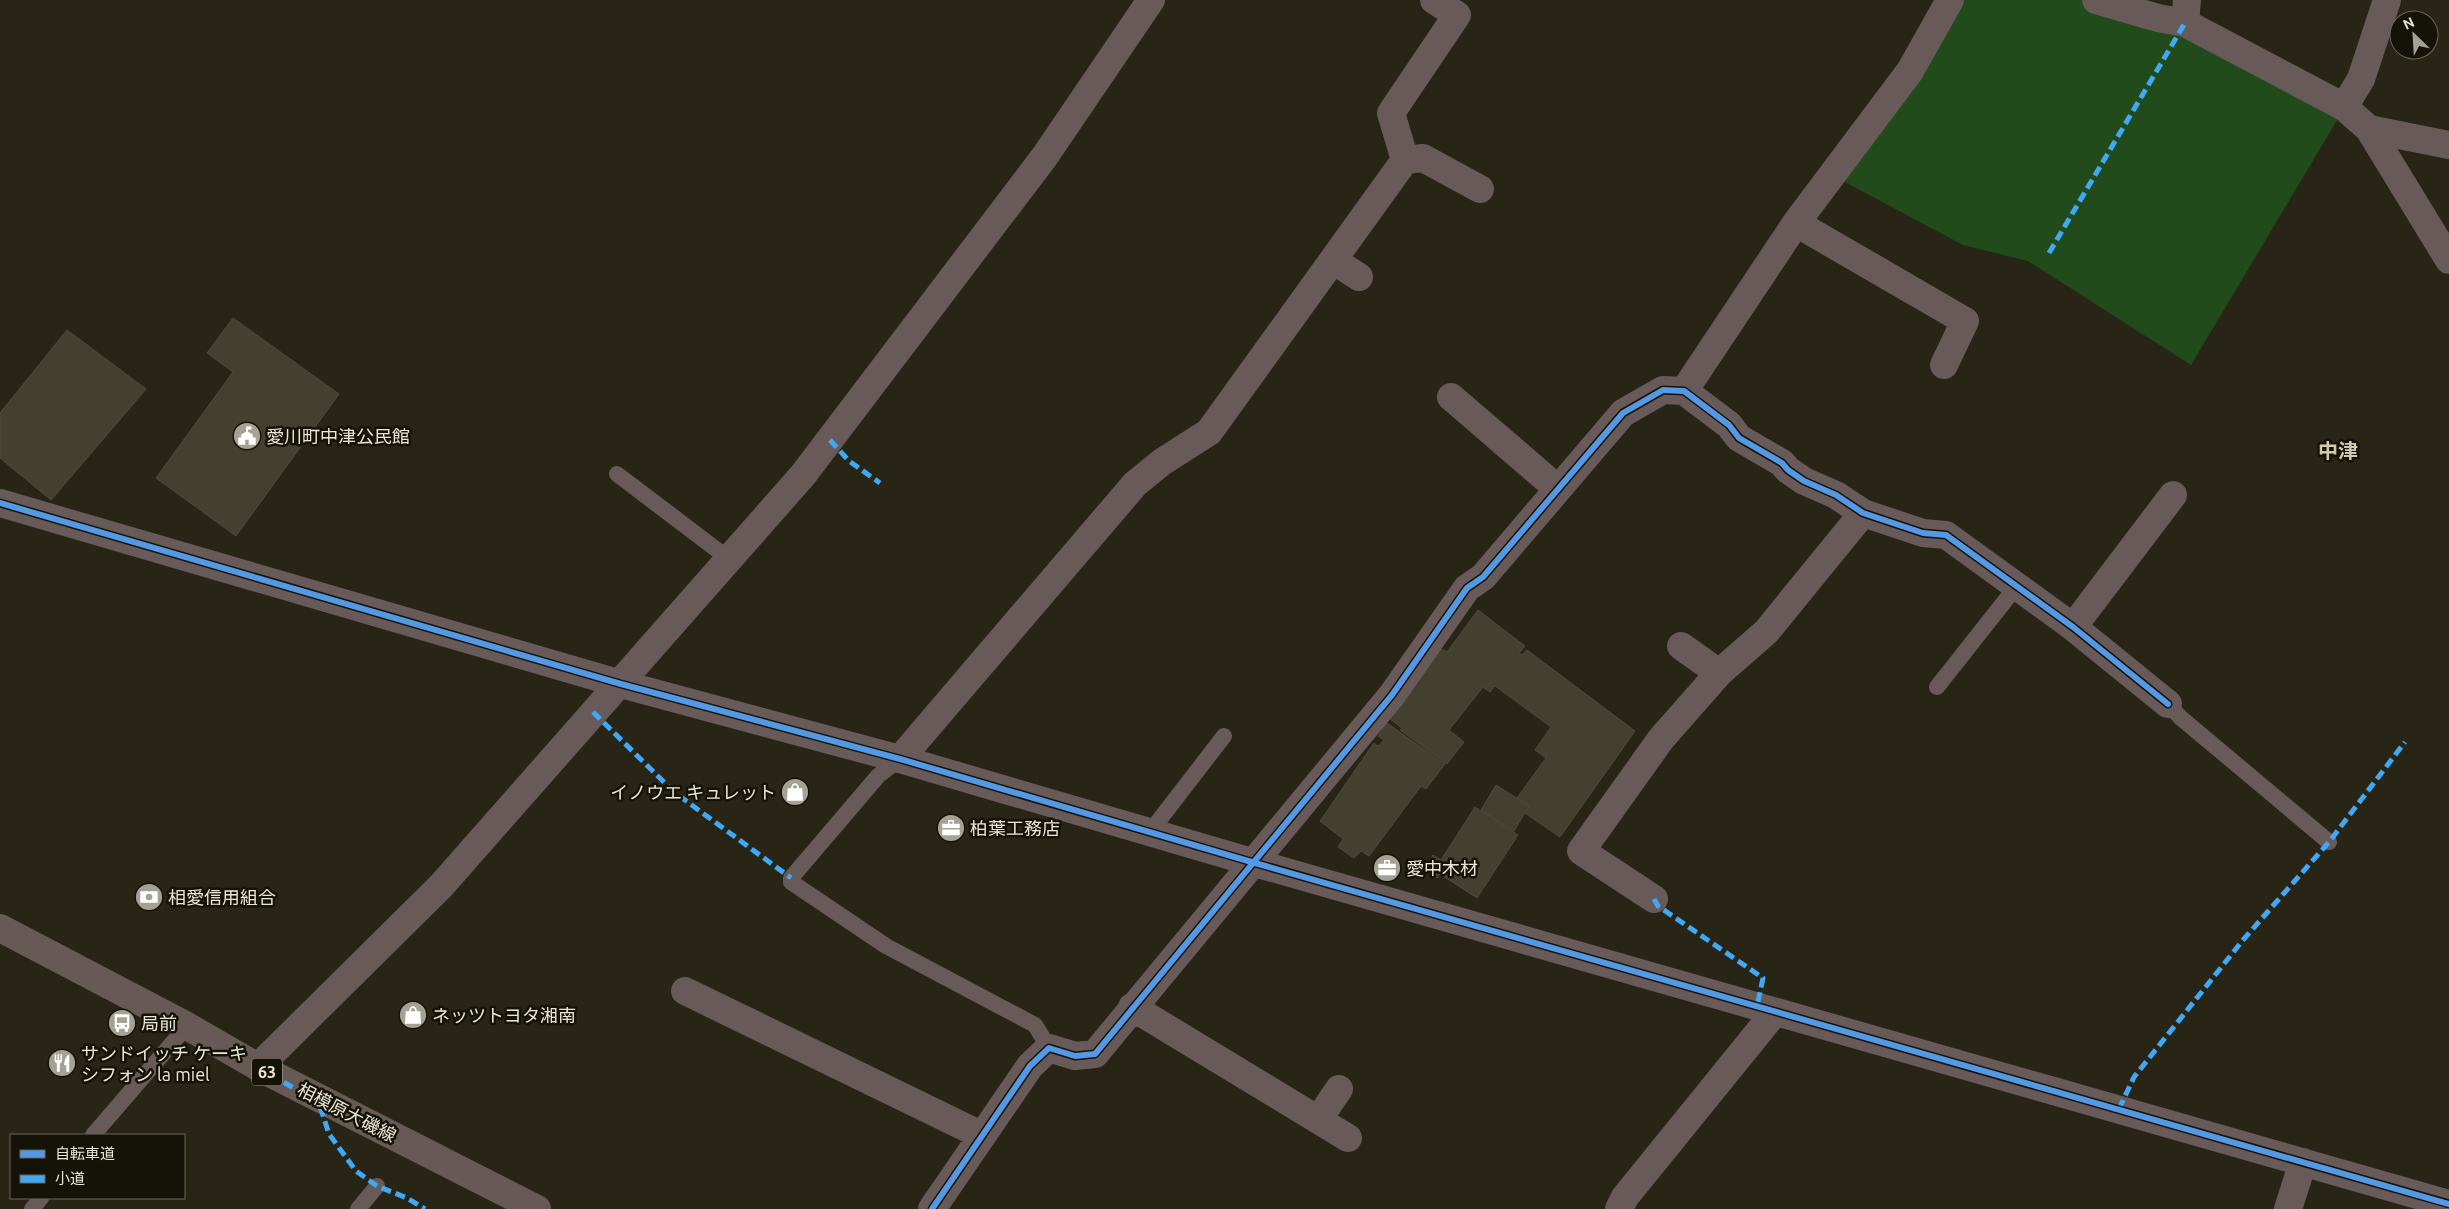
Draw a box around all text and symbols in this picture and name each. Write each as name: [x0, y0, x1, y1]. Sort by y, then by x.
north arrow: [2389, 10, 2439, 60]
text: N: [2400, 14, 2417, 33]
public building icon: 愛川町中津公民館: [232, 421, 262, 451]
place label: 愛川町中津公民館: [266, 426, 410, 446]
district label: 中津: [2318, 439, 2358, 462]
shop icon: イノウエ キュレット: [780, 777, 810, 807]
place label: イノウエ キュレット: [610, 782, 776, 802]
office icon: 柏葉工務店: [936, 813, 966, 843]
place label: 柏葉工務店: [970, 818, 1060, 838]
office icon: 愛中木材: [1372, 853, 1402, 883]
place label: 愛中木材: [1406, 858, 1478, 878]
bank icon: 相愛信用組合: [134, 882, 164, 912]
place label: 相愛信用組合: [168, 887, 276, 907]
shop icon: ネッツトヨタ湘南: [398, 1000, 428, 1030]
place label: ネッツトヨタ湘南: [432, 1005, 576, 1025]
bus stop icon: 局前: [107, 1008, 137, 1038]
place label: 局前: [141, 1013, 177, 1033]
place label: サンドイッチ ケーキ シフォン la miel: [81, 1043, 247, 1084]
restaurant icon: サンドイッチ ケーキ シフォン la miel: [47, 1048, 77, 1078]
road number: 63: [252, 1058, 282, 1086]
street label: 相模原大磯線: [294, 1079, 400, 1145]
legend: [10, 1134, 185, 1199]
text: 自転車道: [55, 1145, 115, 1162]
text: 小道: [55, 1170, 85, 1187]

